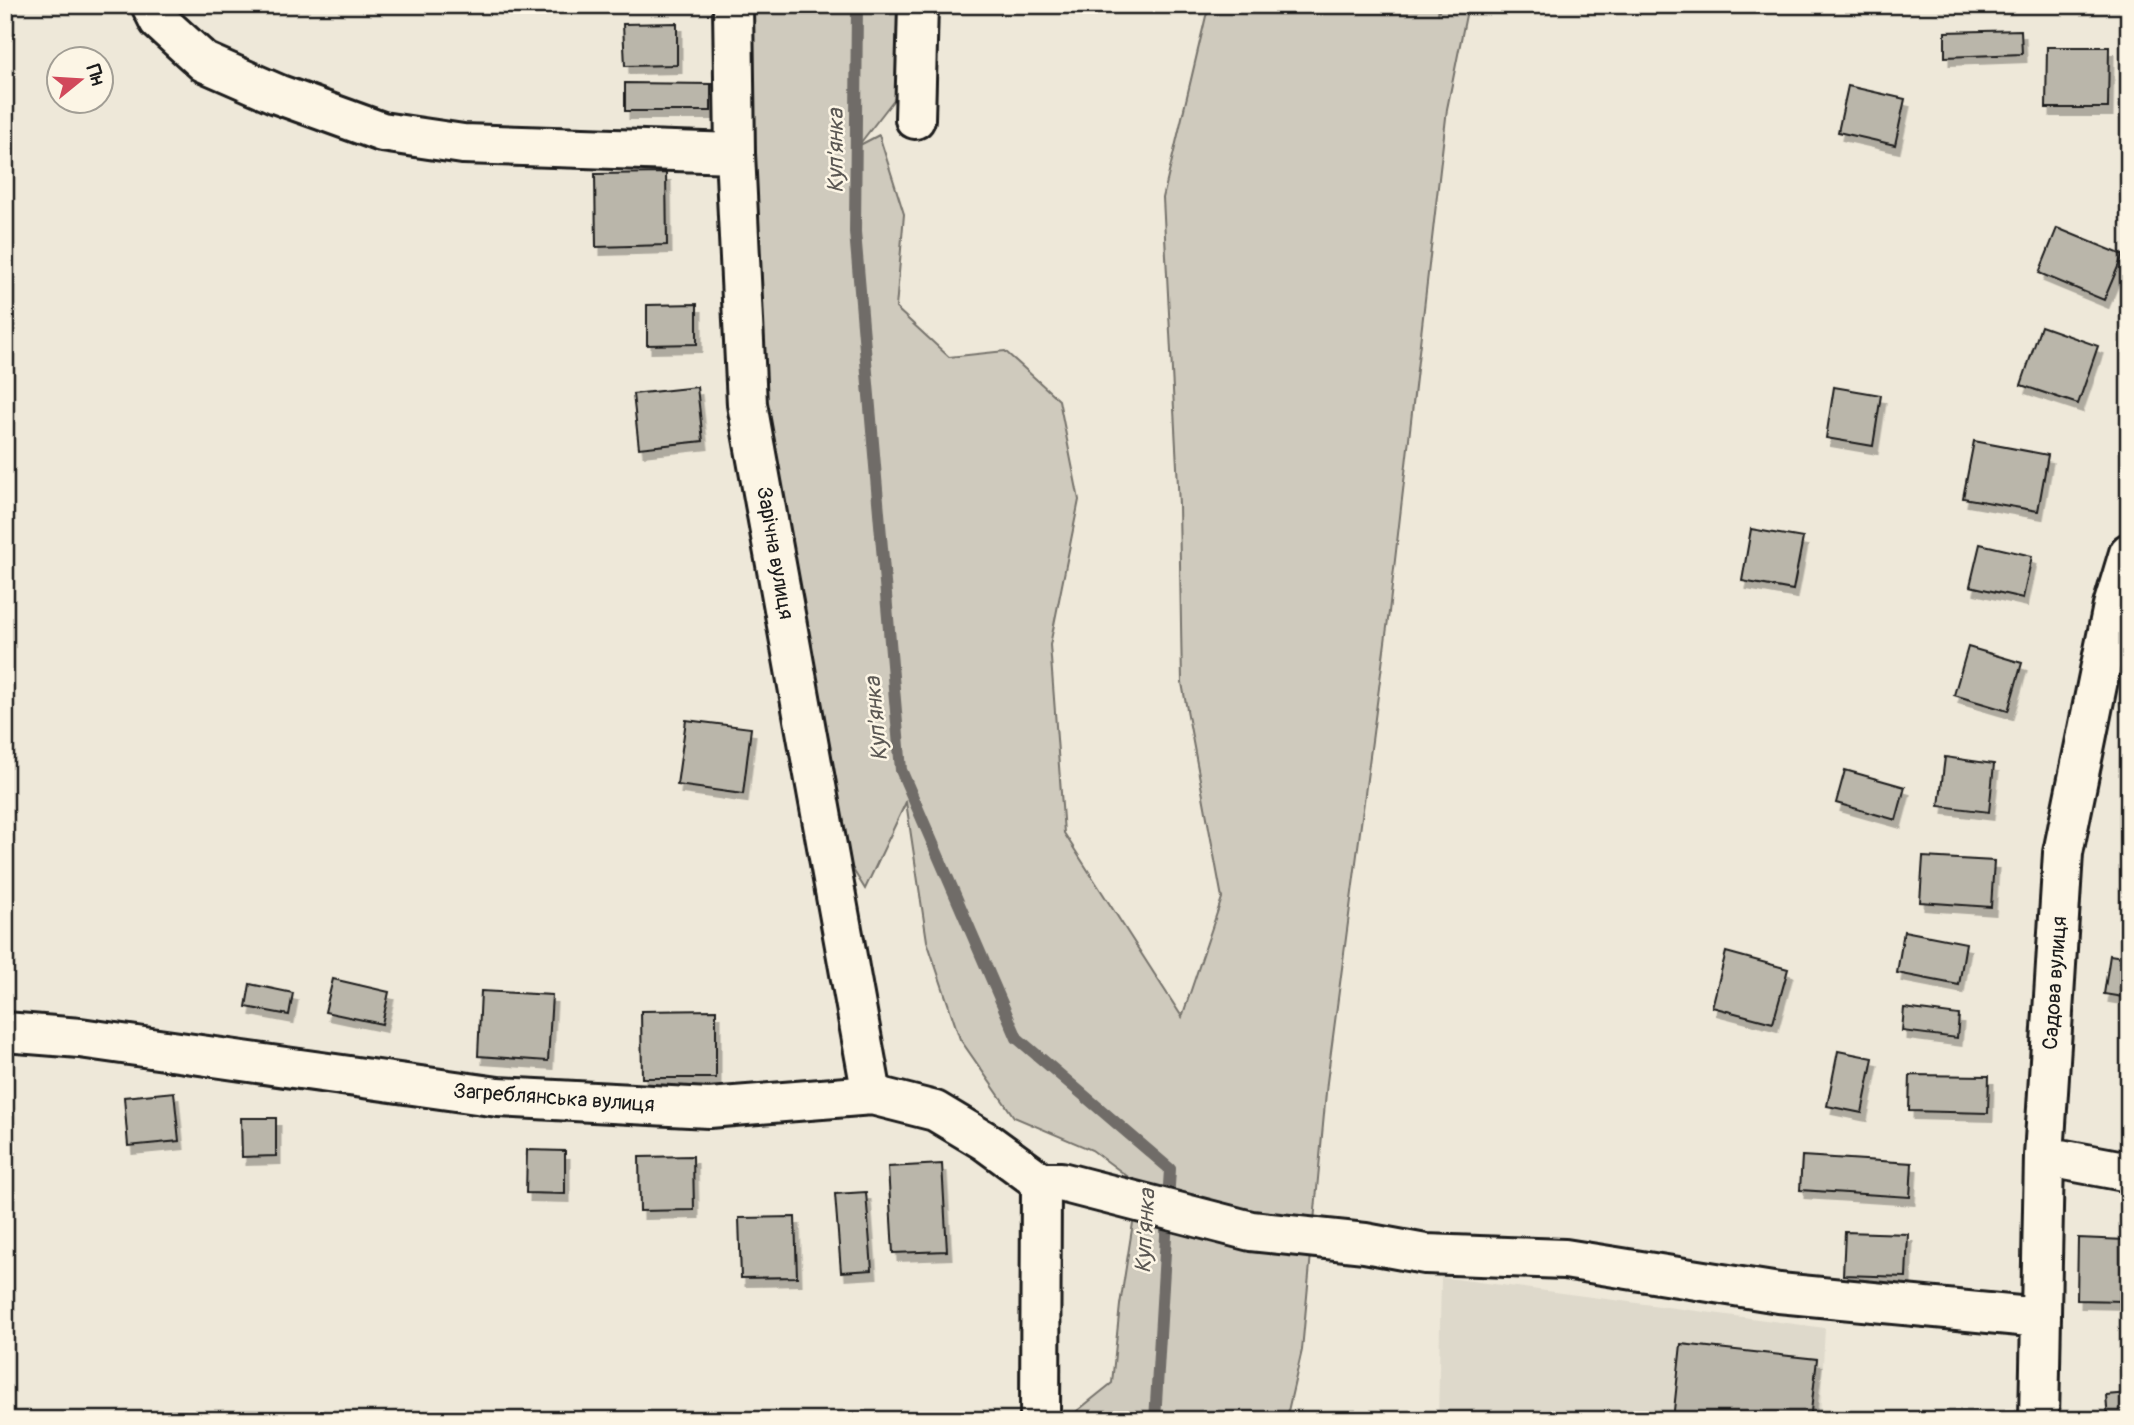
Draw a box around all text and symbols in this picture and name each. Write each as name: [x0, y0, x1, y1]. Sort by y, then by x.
north arrow: [46, 46, 116, 116]
text: Пн: [81, 61, 110, 89]
water label: Куп'янка: [821, 108, 850, 193]
street label: Зарічна вулиця: [750, 485, 800, 621]
water label: Куп'янка: [858, 675, 894, 762]
street label: Садова вулиця: [2037, 915, 2073, 1051]
street label: Загреблянська вулиця: [453, 1078, 655, 1118]
water label: Куп'янка: [1128, 1187, 1162, 1274]

